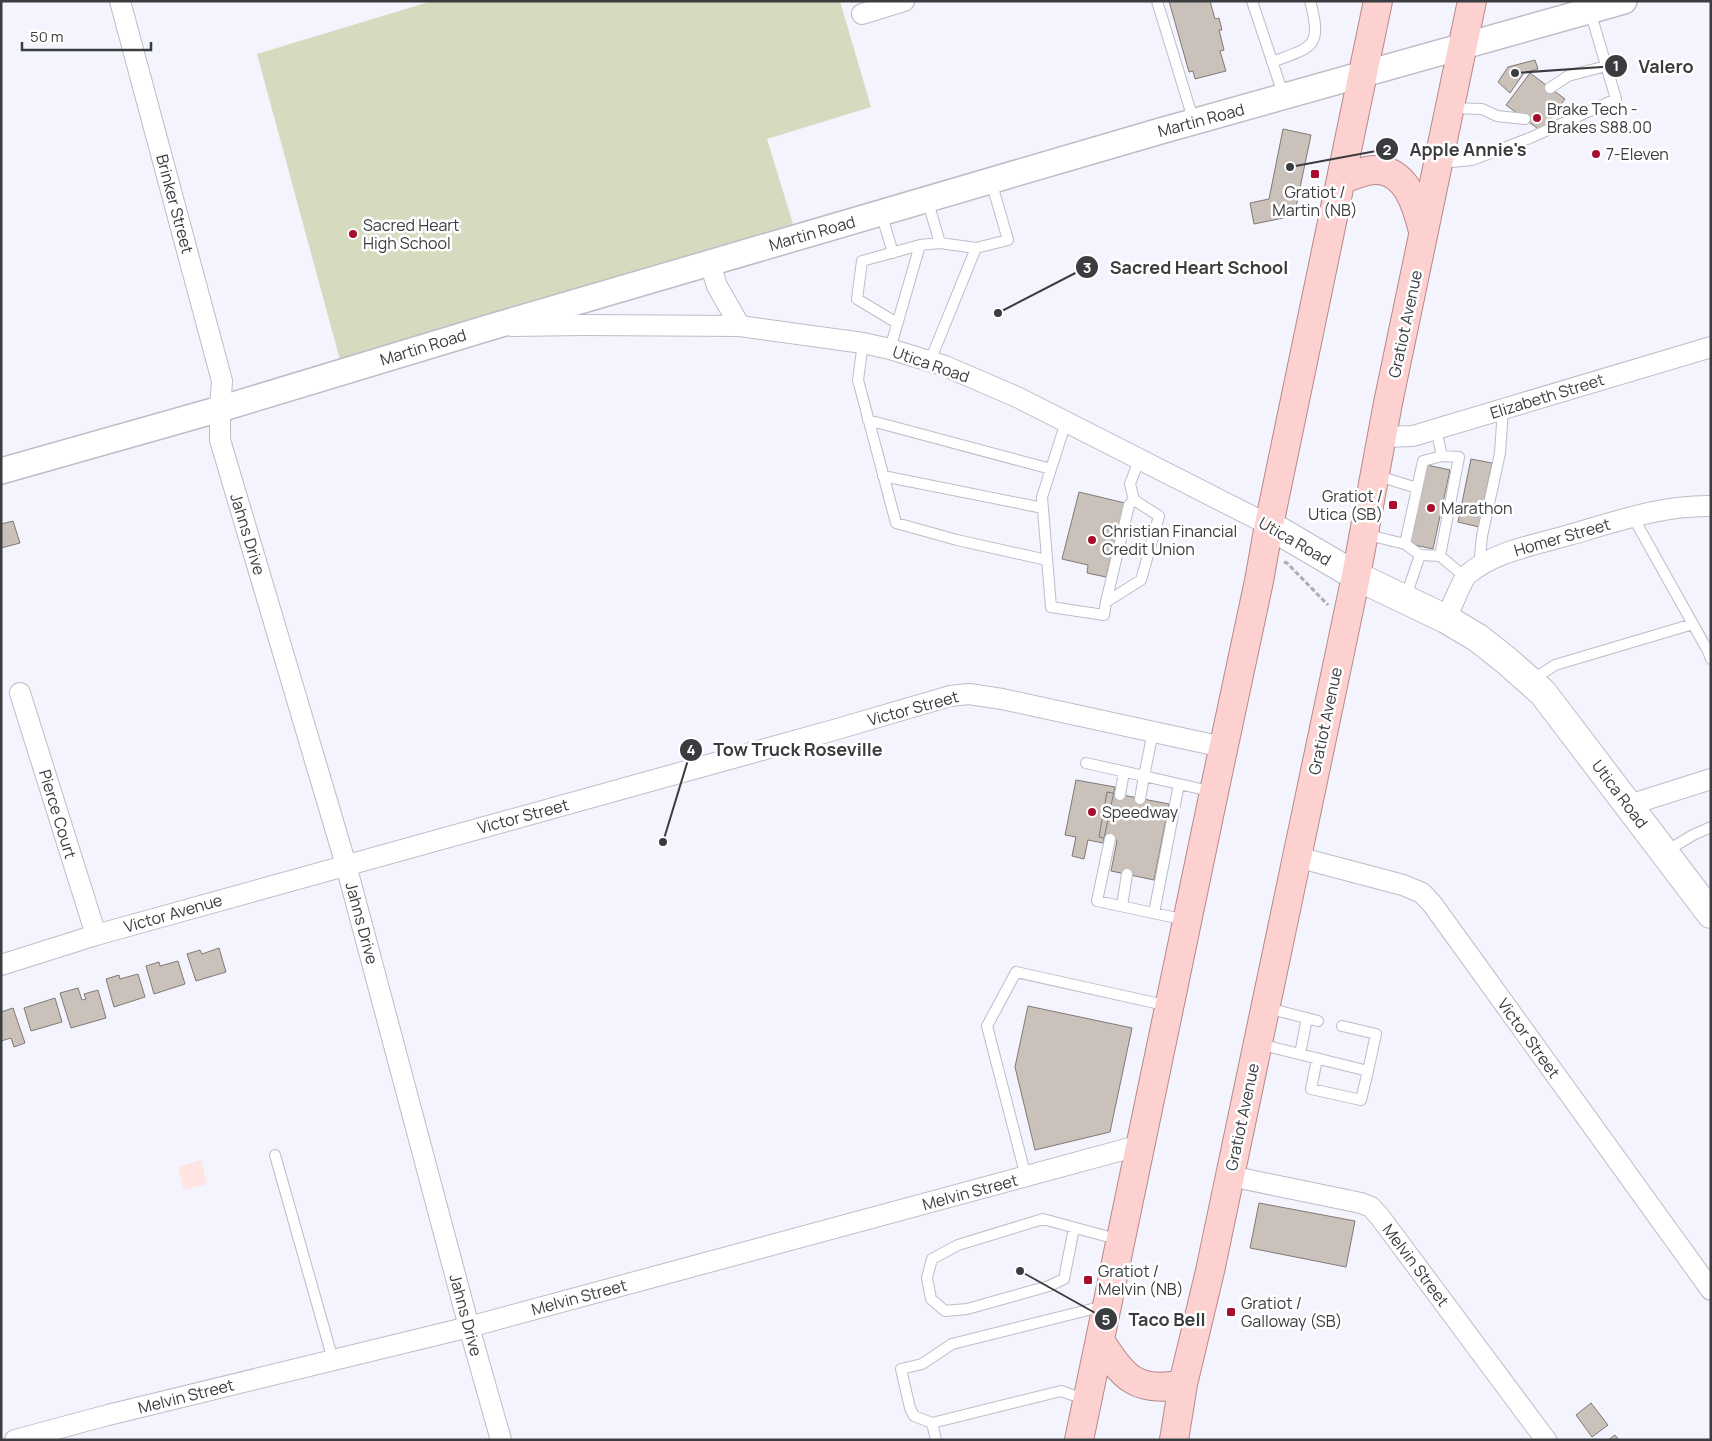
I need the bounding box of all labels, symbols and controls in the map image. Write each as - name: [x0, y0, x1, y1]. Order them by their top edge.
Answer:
- scale bar: [22, 20, 151, 52]
- text: 50 m: [30, 26, 64, 47]
- callout: Valero: [1603, 50, 1703, 83]
- text: Valero: [1638, 54, 1694, 78]
- text: 1: [1613, 55, 1619, 76]
- street label: Martin Road: [1155, 98, 1247, 142]
- place label: Brake Tech - Brakes S88.00: [1547, 98, 1652, 138]
- marker: Brake Tech - Brakes S88.00: [1531, 112, 1543, 124]
- callout: Apple Annie's: [1375, 133, 1537, 166]
- text: Apple Annie's: [1409, 137, 1527, 161]
- text: 2: [1383, 139, 1392, 160]
- place label: 7-Eleven: [1606, 143, 1669, 165]
- marker: 7-Eleven: [1590, 148, 1602, 160]
- street label: Brinker Street: [151, 152, 199, 256]
- marker: Gratiot / Martin (NB): [1309, 168, 1321, 180]
- place label: Gratiot / Martin (NB): [1272, 181, 1358, 221]
- street label: Martin Road: [766, 210, 858, 256]
- place label: Sacred Heart High School: [363, 214, 459, 254]
- marker: Sacred Heart High School: [347, 228, 359, 240]
- callout: Sacred Heart School: [1075, 251, 1298, 284]
- text: Sacred Heart School: [1110, 255, 1288, 279]
- text: 3: [1083, 257, 1091, 278]
- street label: Gratiot Avenue: [1383, 268, 1427, 380]
- street label: Martin Road: [377, 323, 469, 371]
- street label: Utica Road: [890, 341, 972, 387]
- street label: Elizabeth Street: [1487, 368, 1607, 424]
- place label: Gratiot / Utica (SB): [1308, 485, 1383, 525]
- street label: Jahns Drive: [225, 490, 271, 578]
- place label: Marathon: [1441, 497, 1513, 519]
- marker: Gratiot / Utica (SB): [1387, 499, 1399, 511]
- marker: Marathon: [1425, 502, 1437, 514]
- street label: Utica Road: [1255, 511, 1335, 571]
- street label: Homer Street: [1511, 513, 1613, 561]
- place label: Christian Financial Credit Union: [1102, 520, 1237, 560]
- marker: Christian Financial Credit Union: [1086, 534, 1098, 546]
- street label: Gratiot Avenue: [1303, 665, 1347, 777]
- street label: Victor Street: [865, 685, 961, 731]
- callout: Tow Truck Roseville: [679, 733, 893, 766]
- text: Tow Truck Roseville: [713, 737, 883, 761]
- text: 4: [686, 739, 696, 760]
- street label: Utica Road: [1587, 755, 1653, 833]
- street label: Pierce Court: [34, 767, 82, 861]
- street label: Victor Street: [475, 793, 571, 839]
- place label: Speedway: [1102, 801, 1179, 823]
- marker: Speedway: [1086, 806, 1098, 818]
- street label: Jahns Drive: [340, 879, 384, 967]
- street label: Victor Avenue: [121, 888, 225, 938]
- street label: Victor Street: [1493, 994, 1565, 1082]
- street label: Gratiot Avenue: [1220, 1061, 1264, 1173]
- street label: Melvin Street: [920, 1169, 1020, 1215]
- street label: Melvin Street: [1378, 1219, 1454, 1311]
- place label: Gratiot / Melvin (NB): [1098, 1260, 1184, 1300]
- street label: Jahns Drive: [444, 1271, 488, 1359]
- street label: Melvin Street: [529, 1274, 629, 1320]
- marker: Gratiot / Melvin (NB): [1082, 1274, 1094, 1286]
- place label: Gratiot / Galloway (SB): [1241, 1292, 1342, 1332]
- callout: Taco Bell: [1094, 1303, 1216, 1336]
- marker: Gratiot / Galloway (SB): [1225, 1306, 1237, 1318]
- text: Taco Bell: [1128, 1307, 1206, 1331]
- text: 5: [1102, 1309, 1111, 1330]
- street label: Melvin Street: [136, 1373, 236, 1419]

